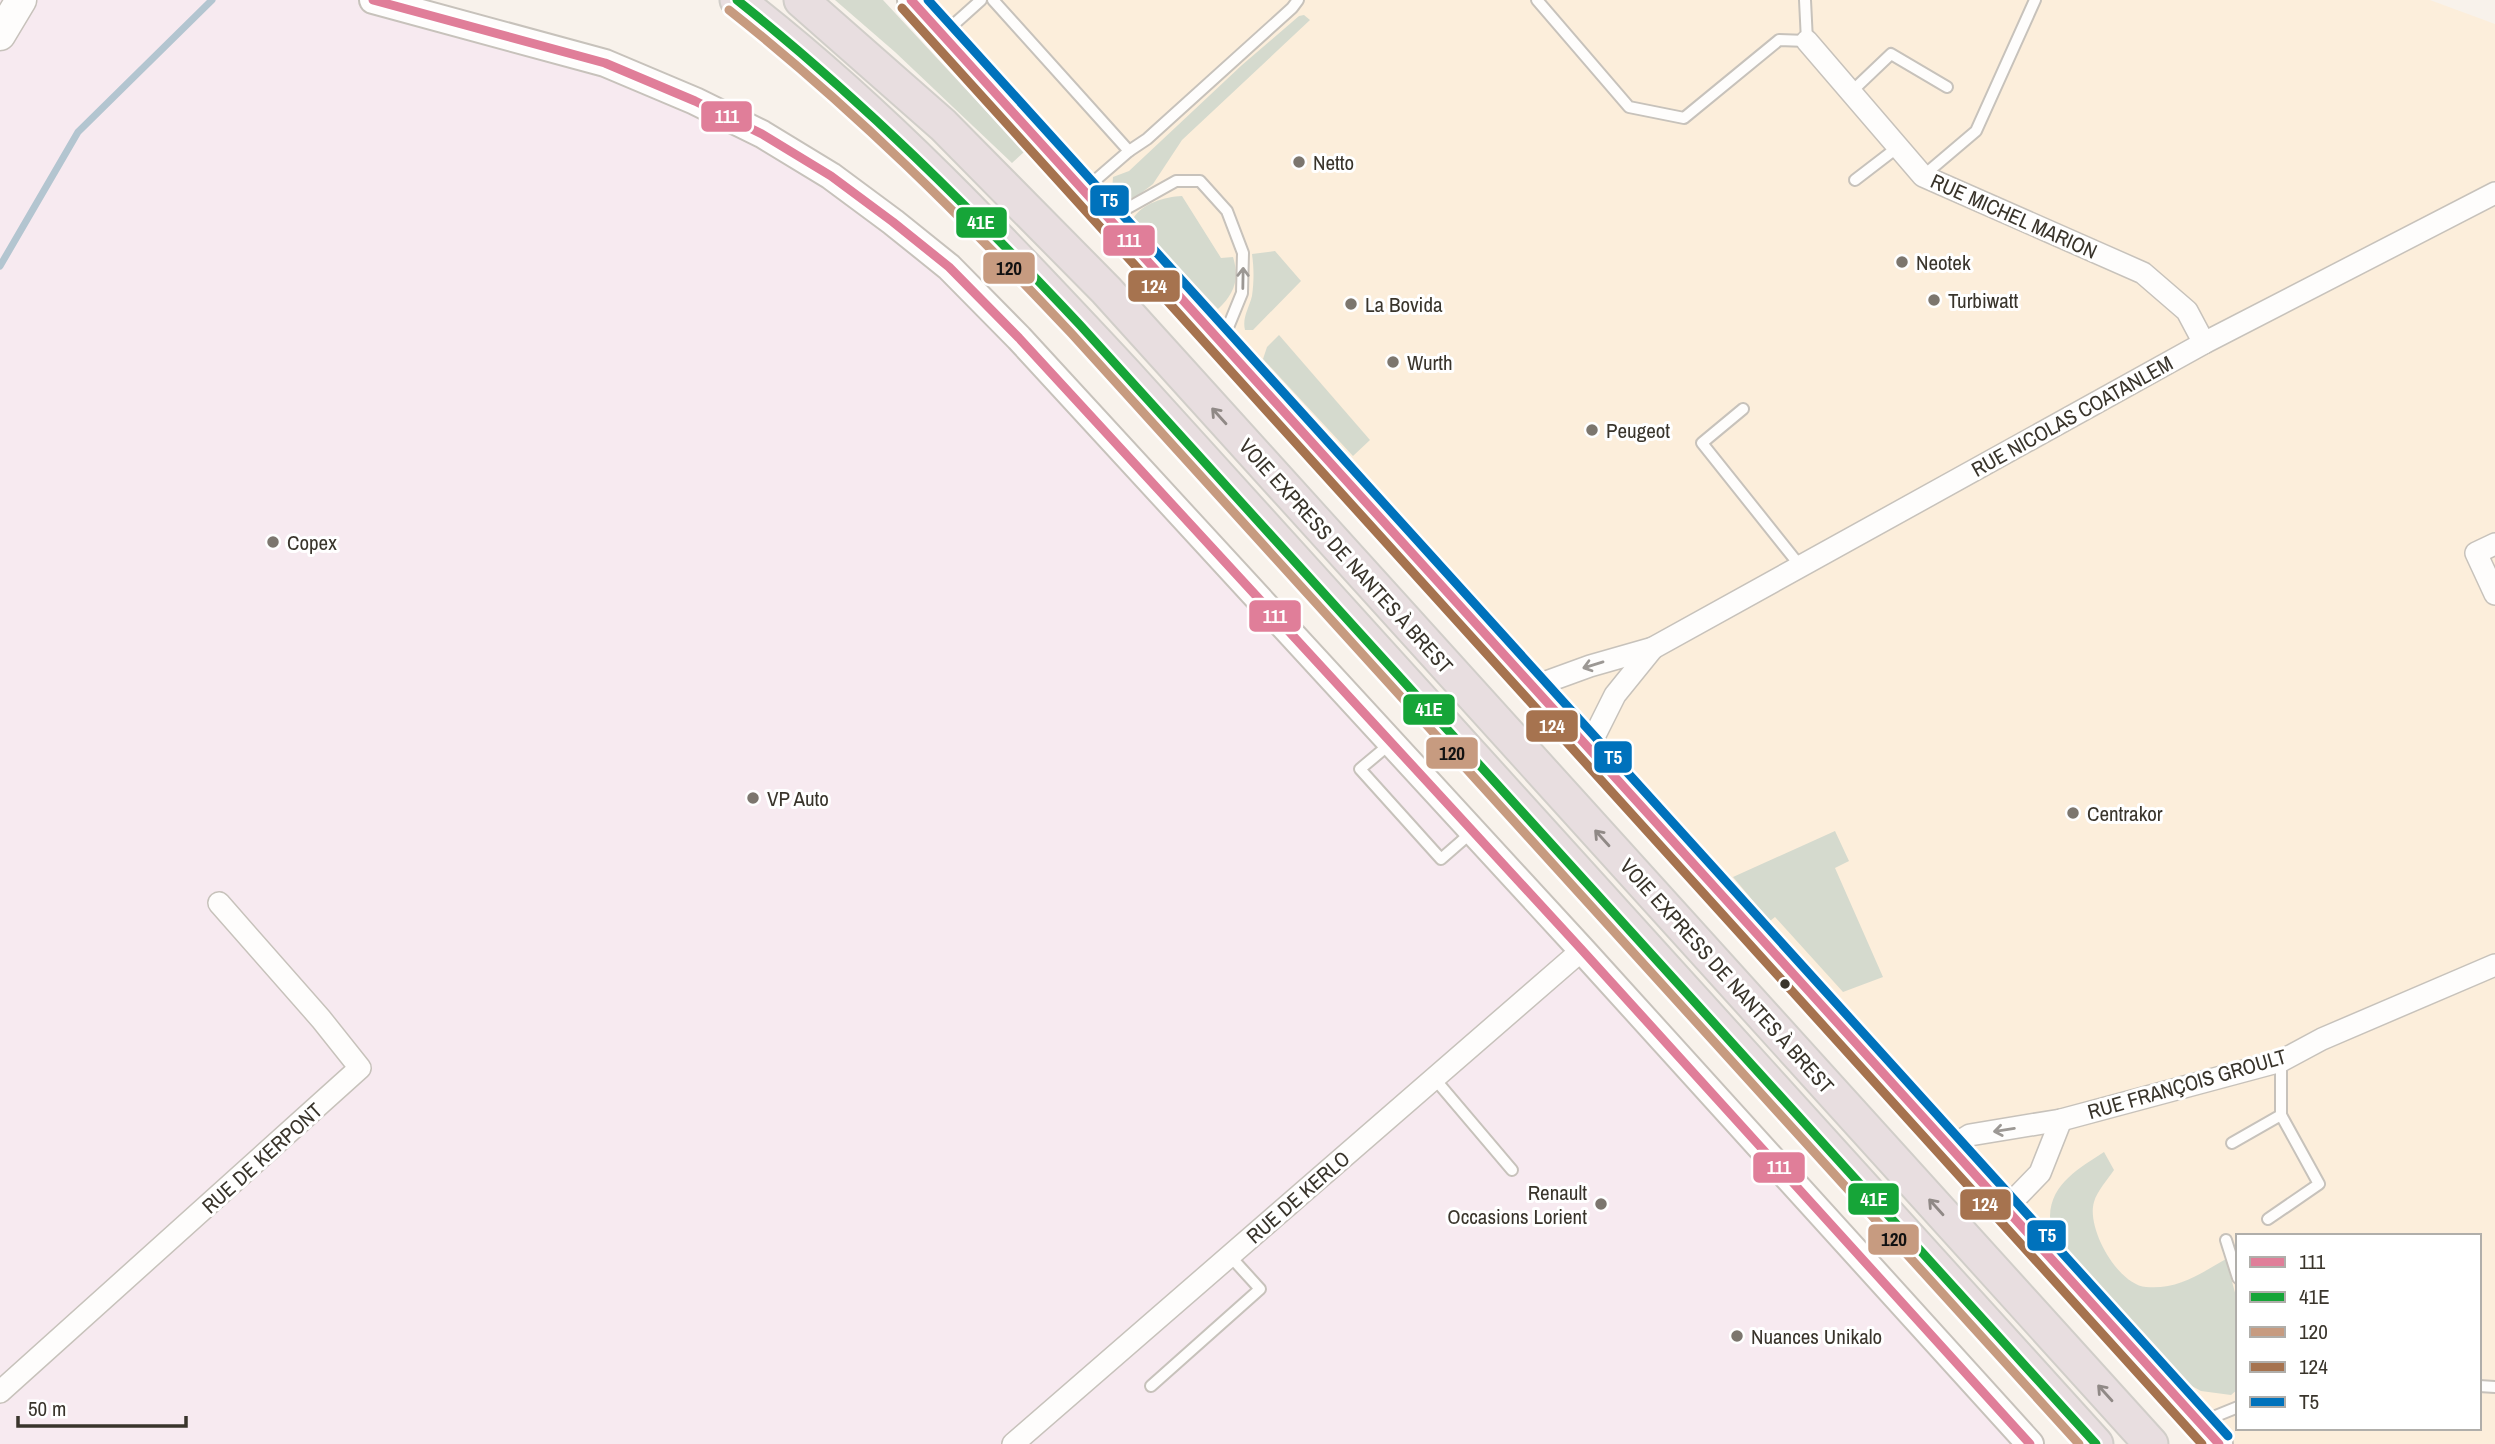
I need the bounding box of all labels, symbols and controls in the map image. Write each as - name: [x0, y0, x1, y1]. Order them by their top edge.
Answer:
- line badge: 111: [700, 100, 753, 133]
- text: 111: [715, 103, 739, 129]
- place label: Netto: [1313, 148, 1354, 177]
- marker: Netto: [1291, 154, 1307, 170]
- street label: RUE MICHEL MARION: [1926, 166, 2102, 266]
- line badge: T5: [1089, 184, 1130, 217]
- text: T5: [1100, 187, 1118, 213]
- line badge: 41E: [955, 206, 1008, 239]
- text: 41E: [967, 209, 995, 235]
- line badge: 111: [1102, 224, 1156, 257]
- text: 111: [1117, 227, 1141, 253]
- place label: Neotek: [1916, 248, 1971, 277]
- line badge: 120: [982, 251, 1036, 285]
- marker: Neotek: [1894, 254, 1910, 270]
- text: 120: [996, 255, 1022, 281]
- one-way arrow: [1236, 267, 1250, 290]
- line badge: 124: [1127, 269, 1181, 303]
- text: 124: [1141, 273, 1167, 299]
- place label: Turbiwatt: [1948, 286, 2019, 315]
- place label: La Bovida: [1365, 290, 1443, 319]
- marker: Turbiwatt: [1926, 292, 1942, 308]
- marker: La Bovida: [1343, 296, 1359, 312]
- place label: Wurth: [1407, 348, 1453, 377]
- street label: RUE NICOLAS COATANLEM: [1966, 348, 2178, 484]
- marker: Wurth: [1385, 354, 1401, 370]
- one-way arrow: [1211, 407, 1227, 425]
- place label: Peugeot: [1606, 416, 1670, 445]
- marker: Peugeot: [1584, 422, 1600, 438]
- street label: VOIE EXPRESS DE NANTES À BREST: [1232, 432, 1460, 680]
- place label: Copex: [287, 528, 337, 557]
- marker: Copex: [265, 534, 281, 550]
- line badge: 111: [1248, 599, 1302, 633]
- text: 111: [1263, 603, 1287, 629]
- one-way arrow: [1583, 660, 1605, 672]
- line badge: 41E: [1402, 693, 1456, 726]
- text: 41E: [1415, 696, 1443, 722]
- line badge: 124: [1525, 709, 1579, 743]
- text: 124: [1539, 713, 1565, 739]
- line badge: 120: [1425, 736, 1479, 770]
- text: 120: [1439, 740, 1465, 766]
- line badge: T5: [1593, 740, 1633, 774]
- text: T5: [1604, 744, 1622, 770]
- place label: VP Auto: [767, 784, 829, 813]
- marker: VP Auto: [745, 790, 761, 806]
- place label: Centrakor: [2087, 799, 2163, 828]
- marker: Centrakor: [2065, 805, 2081, 821]
- one-way arrow: [1594, 829, 1610, 847]
- street label: VOIE EXPRESS DE NANTES À BREST: [1613, 852, 1841, 1100]
- unlabelled marker: [1778, 977, 1792, 991]
- street label: RUE FRANÇOIS GROULT: [2084, 1042, 2290, 1126]
- street label: RUE DE KERPONT: [195, 1096, 329, 1220]
- one-way arrow: [1993, 1123, 2016, 1136]
- street label: RUE DE KERLO: [1240, 1144, 1356, 1250]
- line badge: 111: [1752, 1151, 1806, 1184]
- text: 111: [1767, 1154, 1791, 1180]
- place label: Renault Occasions Lorient: [1447, 1178, 1587, 1231]
- line badge: 41E: [1847, 1182, 1900, 1216]
- text: 41E: [1860, 1186, 1888, 1212]
- line badge: 124: [1959, 1188, 2012, 1221]
- text: 124: [1972, 1191, 1998, 1217]
- marker: Renault Occasions Lorient: [1593, 1196, 1609, 1212]
- one-way arrow: [1928, 1198, 1944, 1216]
- line badge: T5: [2026, 1219, 2067, 1252]
- text: T5: [2038, 1222, 2056, 1248]
- line badge: 120: [1867, 1223, 1920, 1256]
- text: 120: [1881, 1226, 1907, 1252]
- legend: [2236, 1234, 2481, 1430]
- text: 111: [2299, 1247, 2326, 1276]
- text: 41E: [2299, 1282, 2330, 1311]
- text: 120: [2299, 1317, 2328, 1346]
- place label: Nuances Unikalo: [1751, 1322, 1882, 1351]
- marker: Nuances Unikalo: [1729, 1328, 1745, 1344]
- text: 124: [2299, 1352, 2328, 1381]
- scale bar: [18, 1384, 186, 1428]
- one-way arrow: [2097, 1385, 2113, 1403]
- text: T5: [2299, 1387, 2319, 1416]
- text: 50 m: [28, 1394, 66, 1423]

